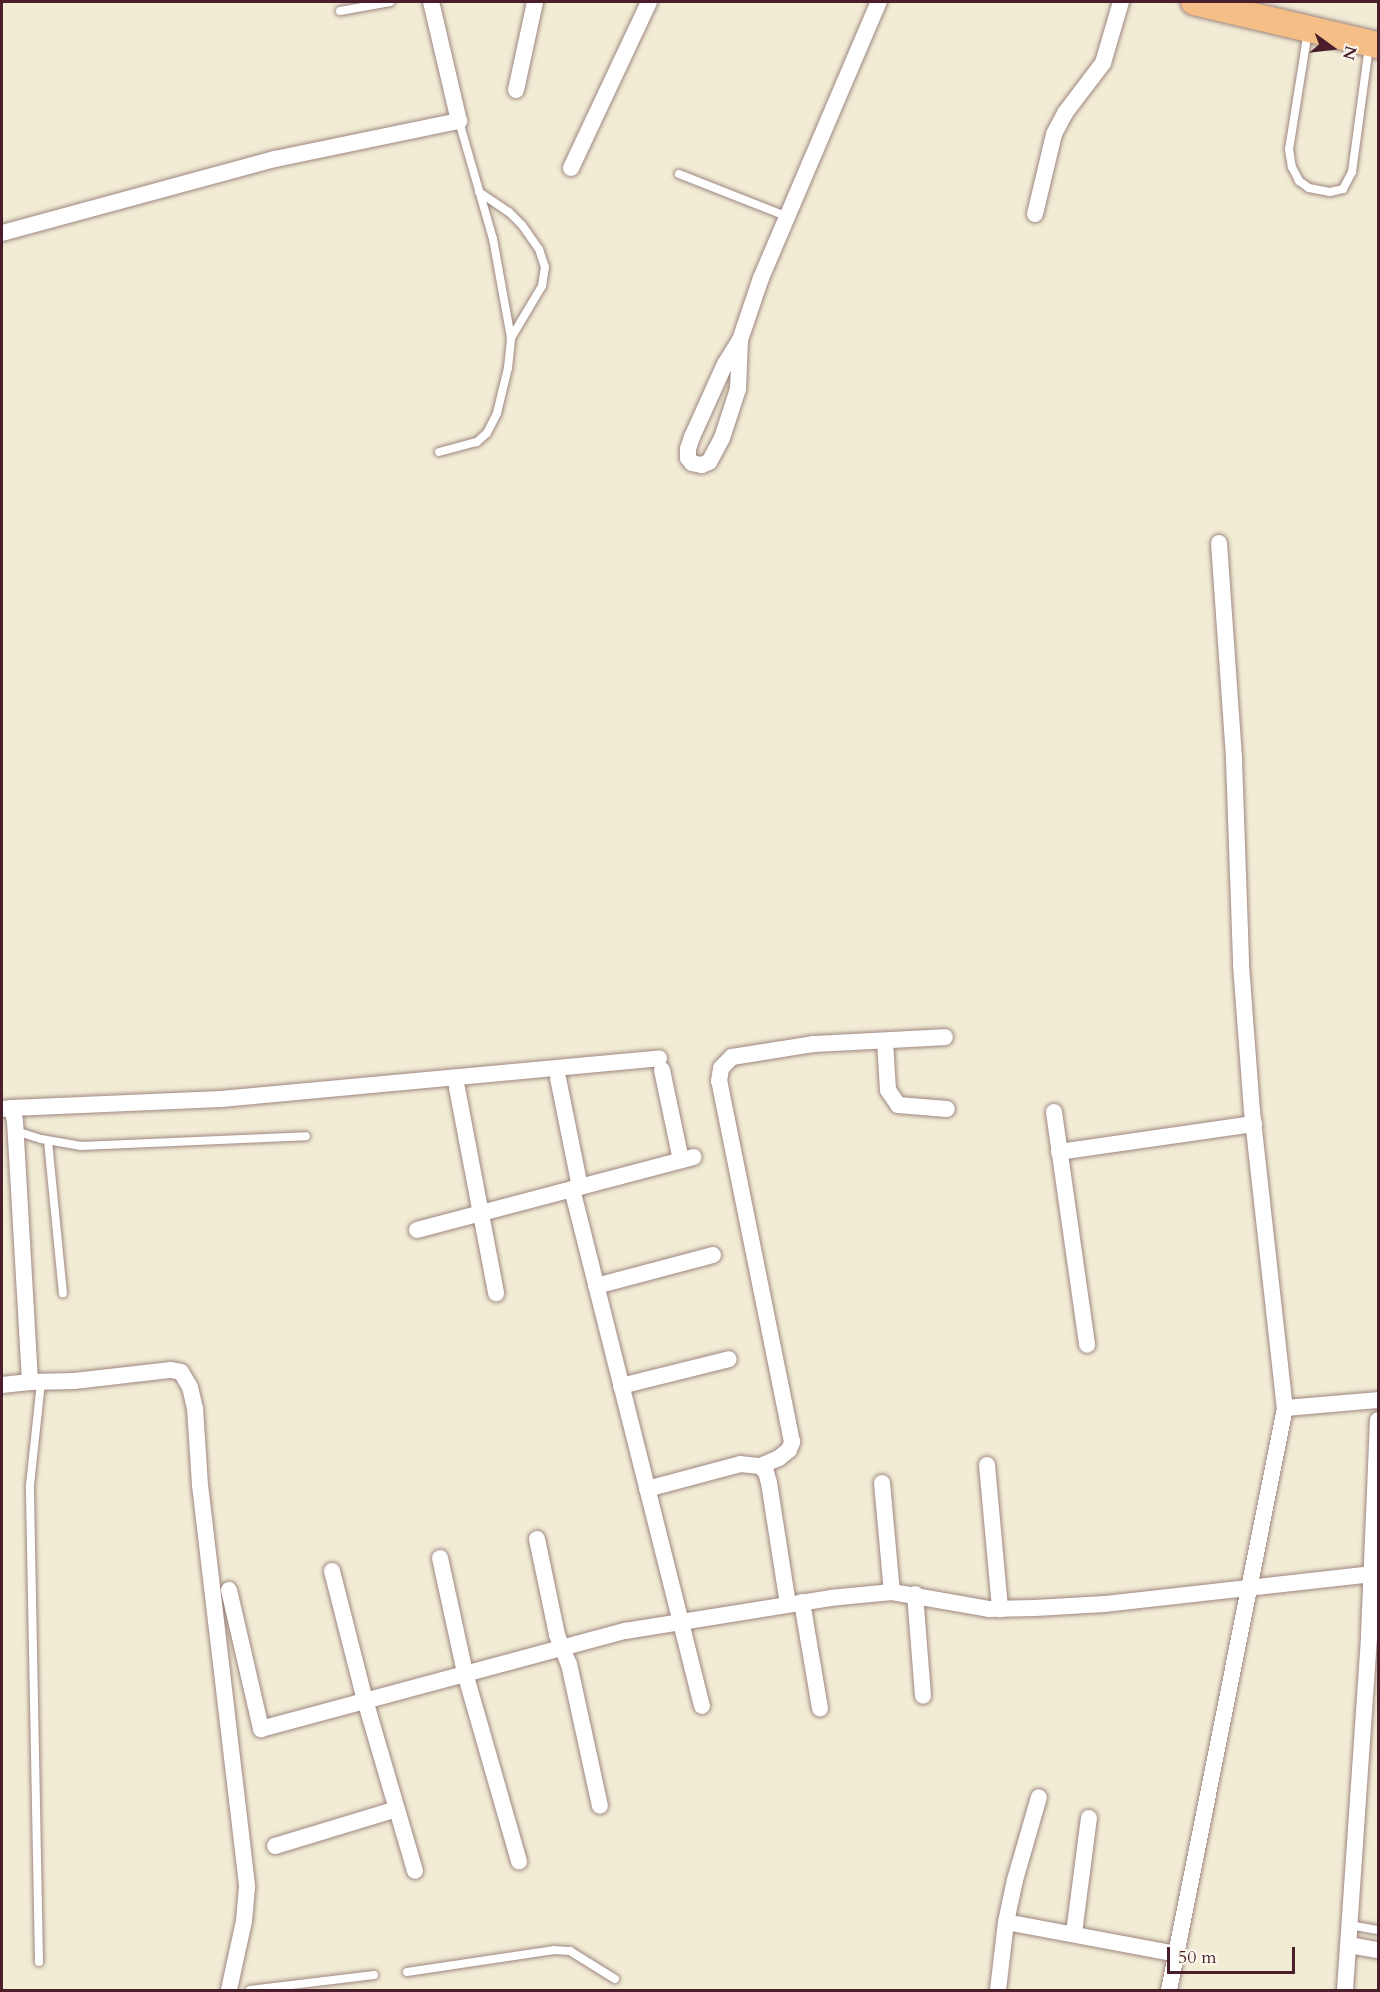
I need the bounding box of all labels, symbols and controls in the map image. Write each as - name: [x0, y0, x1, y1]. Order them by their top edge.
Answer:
- north arrow: [1302, 18, 1362, 78]
- text: N: [1337, 43, 1362, 62]
- scale bar: [1170, 1935, 1298, 1973]
- text: 50 m: [1178, 1945, 1217, 1970]

